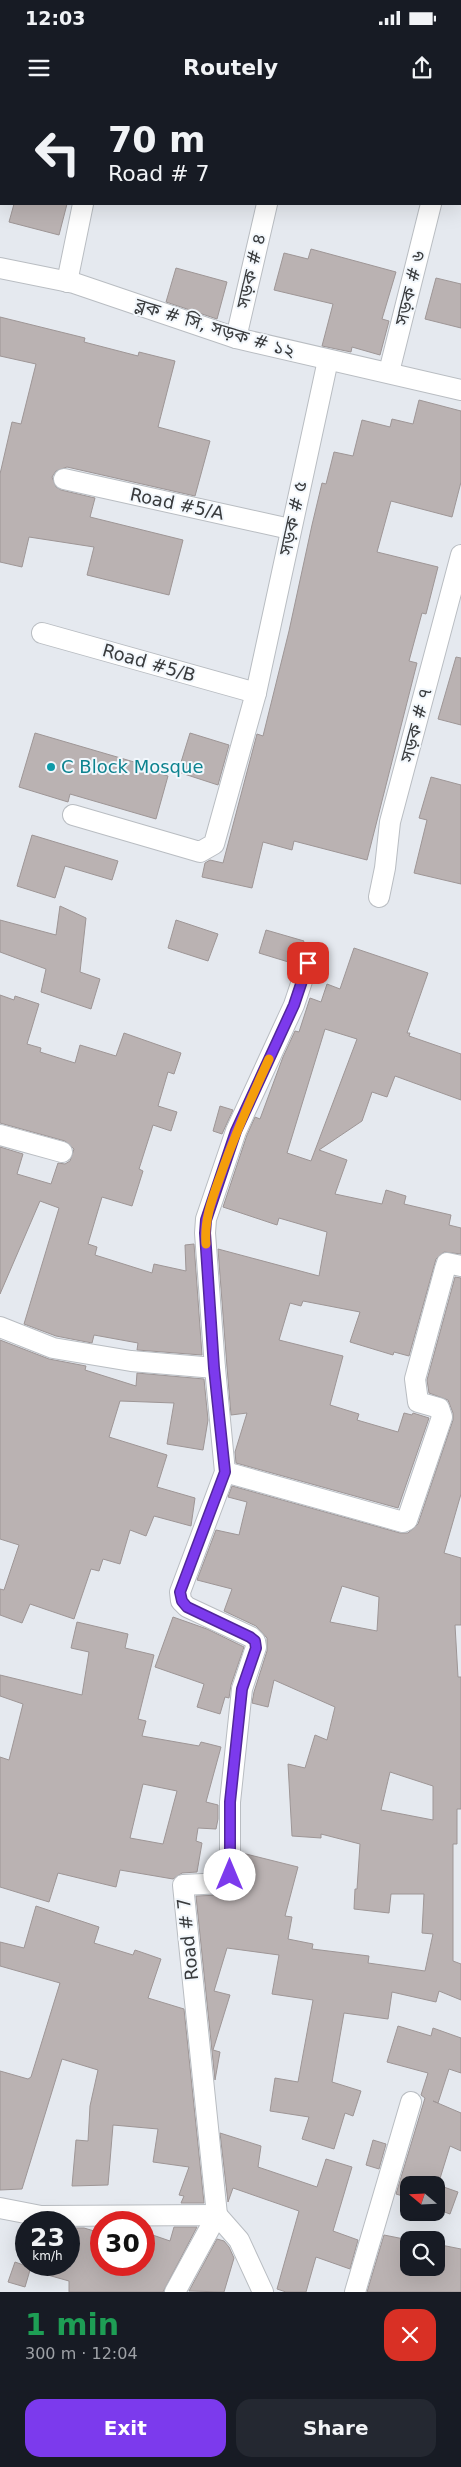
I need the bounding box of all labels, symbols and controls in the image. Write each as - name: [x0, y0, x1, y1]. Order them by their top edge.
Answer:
- text: 12:03: [25, 7, 85, 29]
- icon: menu: [25, 54, 53, 82]
- icon: share: [408, 54, 436, 82]
- text: Routely: [183, 55, 278, 80]
- icon: left: [25, 120, 90, 185]
- text: 70 m: [108, 120, 205, 160]
- text: Road # 7: [108, 161, 210, 186]
- street label: সড়ক # ৪: [232, 232, 269, 311]
- street label: সড়ক # ৬: [390, 248, 429, 328]
- street label: ব্লক # সি, সড়ক # ১২: [132, 293, 298, 363]
- street label: সড়ক # ৫: [274, 479, 311, 558]
- street label: Road #5/A: [128, 483, 227, 524]
- street label: Road #5/B: [100, 639, 198, 686]
- street label: সড়ক # ৭: [395, 686, 435, 765]
- place label: C Block Mosque: [61, 756, 204, 777]
- marker: C Block Mosque: [45, 761, 57, 773]
- pin: [287, 942, 329, 984]
- icon: arrive: [294, 949, 322, 977]
- position arrow: [203, 1848, 255, 1900]
- street label: Road # 7: [173, 1897, 202, 1982]
- north arrow: [400, 2176, 445, 2221]
- map controls: [400, 2176, 445, 2276]
- speed limit sign: 30: [90, 2211, 155, 2276]
- text: 23: [30, 2223, 65, 2252]
- button: search: [400, 2231, 445, 2276]
- text: km/h: [32, 2249, 63, 2263]
- text: 1 min: [25, 2307, 119, 2342]
- button: close: [384, 2309, 436, 2361]
- text: 300 m · 12:04: [25, 2344, 138, 2363]
- button: Exit: [25, 2399, 226, 2457]
- button: Share: [236, 2399, 436, 2457]

